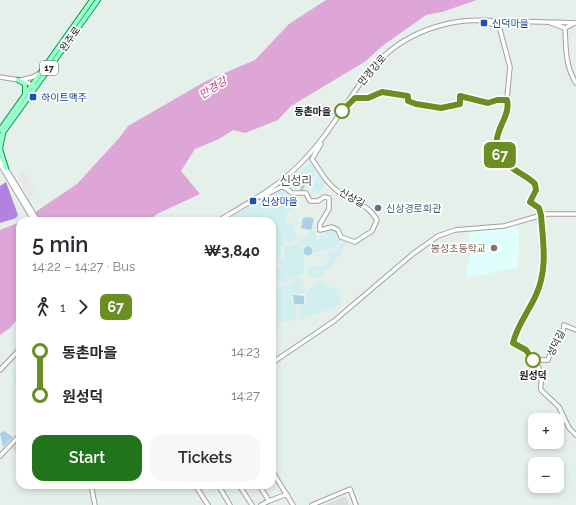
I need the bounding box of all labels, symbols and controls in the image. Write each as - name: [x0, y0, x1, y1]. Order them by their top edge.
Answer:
- marker: 신덕마을: [479, 18, 489, 28]
- place label: 신덕마을: [492, 18, 529, 29]
- street label: 완주로: [58, 25, 82, 53]
- street label: 만경강로: [356, 53, 388, 87]
- road number: 17: [40, 61, 58, 75]
- water label: 만경강: [197, 73, 231, 102]
- marker: 하이트맥주: [28, 92, 38, 102]
- place label: 하이트맥주: [41, 92, 87, 103]
- marker: 동촌마을: [334, 103, 350, 119]
- place label: 동촌마을: [294, 106, 331, 117]
- line badge: 67: [482, 142, 518, 168]
- text: 67: [492, 147, 508, 163]
- district label: 신성리: [279, 174, 313, 188]
- street label: 신상길: [337, 186, 367, 210]
- marker: 신상마을: [248, 196, 258, 206]
- place label: 신상마을: [261, 196, 298, 207]
- marker: 신상경로회관: [373, 203, 383, 213]
- place label: 신상경로회관: [386, 203, 442, 214]
- text: 5 min: [32, 231, 88, 257]
- text: ₩3,840: [204, 242, 260, 260]
- place label: 봉성초등학교: [431, 243, 486, 254]
- marker: 봉성초등학교: [489, 243, 499, 253]
- text: 14:22 – 14:27 · Bus: [32, 259, 135, 274]
- icon: walk: [32, 296, 54, 318]
- icon: forward: [72, 296, 94, 318]
- text: 67: [108, 299, 124, 315]
- text: 1: [60, 300, 66, 315]
- street label: 성덕길: [545, 328, 567, 358]
- text: 동촌마을: [62, 344, 117, 362]
- text: 14:23: [231, 344, 260, 359]
- marker: 원성덕: [525, 352, 541, 368]
- place label: 원성덕: [519, 370, 547, 381]
- text: 원성덕: [62, 388, 103, 406]
- text: 14:27: [231, 388, 260, 403]
- map controls: [528, 413, 564, 493]
- button: +: [528, 413, 564, 449]
- button: Start: [32, 435, 142, 481]
- button: Tickets: [150, 435, 260, 481]
- button: −: [528, 457, 564, 493]

